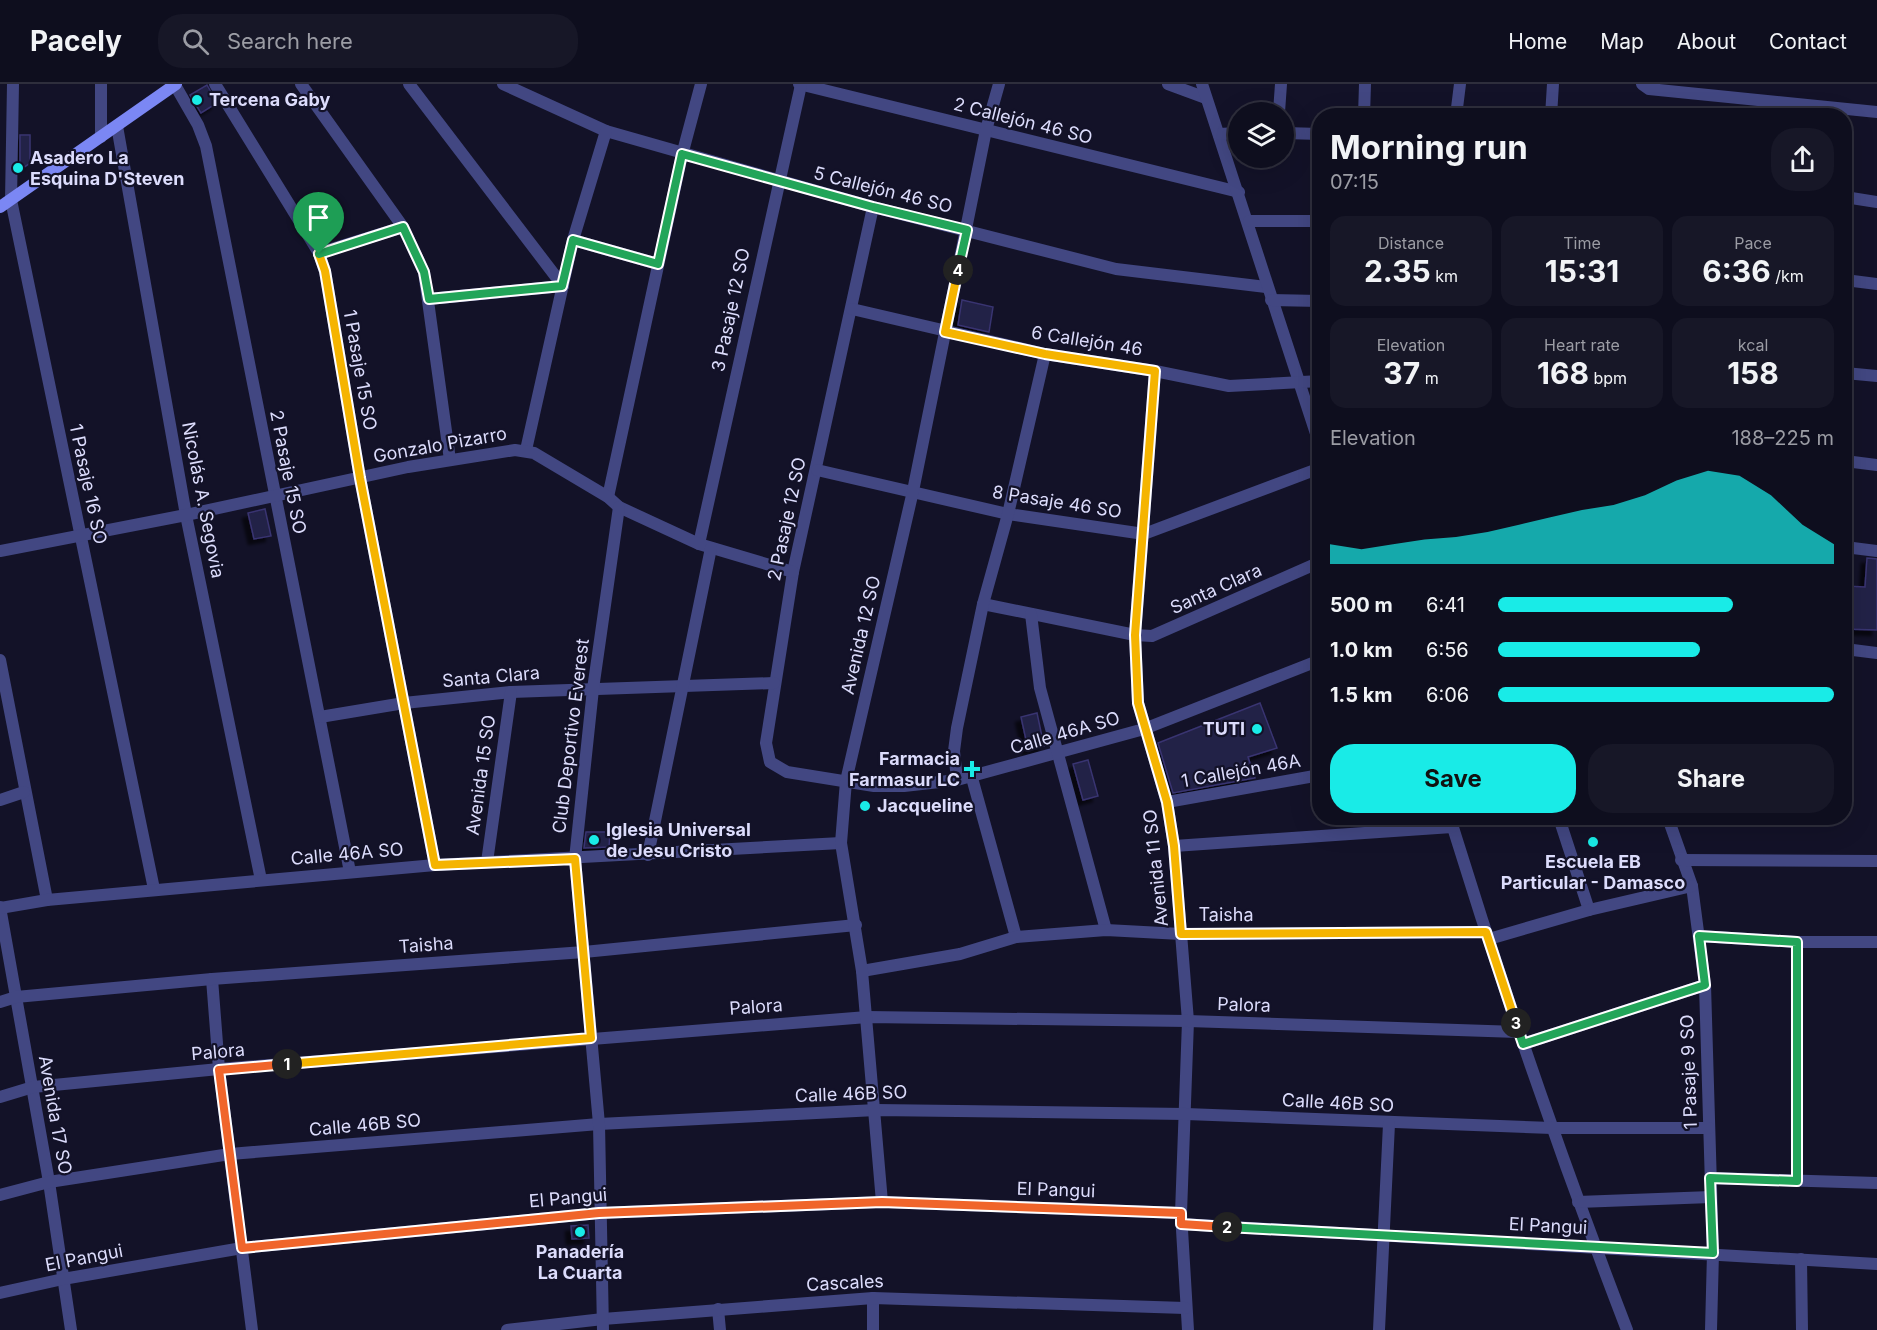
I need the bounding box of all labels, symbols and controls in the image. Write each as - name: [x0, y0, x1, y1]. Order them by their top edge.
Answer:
- search box: [158, 14, 578, 68]
- text: Pacely: [30, 24, 122, 58]
- icon: search: [179, 25, 212, 58]
- text: Search here: [227, 28, 353, 54]
- text: Home: [1508, 29, 1567, 54]
- text: Map: [1600, 29, 1644, 54]
- text: About: [1677, 29, 1736, 54]
- text: Contact: [1769, 29, 1847, 54]
- place label: Tercena Gaby: [209, 89, 330, 110]
- marker: Tercena Gaby: [190, 93, 204, 107]
- street label: 2 Callejón 46 SO: [951, 93, 1095, 148]
- map controls: [1228, 102, 1294, 168]
- button: layers: [1228, 102, 1294, 168]
- text: Morning run: [1330, 127, 1528, 167]
- button: share: [1771, 128, 1834, 191]
- place label: Asadero La Esquina D'Steven: [30, 147, 184, 189]
- marker: Asadero La Esquina D'Steven: [11, 161, 25, 175]
- street label: 5 Callejón 46 SO: [811, 162, 955, 217]
- text: 07:15: [1330, 170, 1379, 194]
- pin: [293, 192, 344, 254]
- icon: arrive: [302, 201, 335, 234]
- text: Distance: [1378, 233, 1444, 253]
- text: Time: [1563, 233, 1601, 253]
- text: Pace: [1734, 233, 1772, 253]
- street label: 3 Pasaje 12 SO: [707, 246, 754, 374]
- text: 2.35: [1364, 253, 1431, 289]
- text: 15:31: [1545, 253, 1619, 289]
- text: 6:36: [1702, 253, 1771, 289]
- pin: 4: [943, 255, 973, 285]
- text: 4: [953, 260, 963, 280]
- text: km: [1431, 266, 1458, 286]
- text: /km: [1771, 266, 1804, 286]
- street label: 1 Pasaje 15 SO: [340, 308, 381, 432]
- street label: 6 Callejón 46: [1030, 321, 1144, 360]
- text: Elevation: [1377, 335, 1445, 355]
- text: Heart rate: [1544, 335, 1620, 355]
- text: kcal: [1738, 335, 1768, 355]
- text: 37: [1383, 355, 1420, 391]
- text: 168: [1537, 355, 1589, 391]
- text: 158: [1727, 355, 1779, 391]
- text: m: [1420, 368, 1439, 388]
- text: bpm: [1589, 368, 1627, 388]
- street label: 2 Pasaje 15 SO: [266, 408, 311, 536]
- street label: Nicolás A. Segovia: [178, 420, 229, 580]
- street label: 1 Pasaje 16 SO: [65, 422, 111, 546]
- street label: Gonzalo Pizarro: [371, 422, 508, 467]
- text: Elevation: [1330, 426, 1416, 450]
- text: 188–225 m: [1731, 426, 1834, 450]
- street label: 2 Pasaje 12 SO: [763, 455, 810, 583]
- street label: 8 Pasaje 46 SO: [991, 481, 1123, 522]
- street label: Santa Clara: [1167, 559, 1265, 618]
- street label: Avenida 12 SO: [837, 573, 884, 696]
- text: 500 m: [1330, 593, 1393, 617]
- text: 6:41: [1426, 593, 1465, 617]
- street label: Club Deportivo Everest: [548, 637, 593, 834]
- text: 1.0 km: [1330, 638, 1393, 662]
- text: 6:56: [1426, 638, 1469, 662]
- street label: Santa Clara: [441, 662, 541, 691]
- text: 1.5 km: [1330, 683, 1393, 707]
- text: 6:06: [1426, 683, 1469, 707]
- street label: Calle 46A SO: [1008, 707, 1122, 758]
- street label: Avenida 15 SO: [462, 713, 499, 836]
- place label: TUTI: [1203, 718, 1245, 739]
- marker: TUTI: [1250, 722, 1264, 736]
- button: Save: [1330, 744, 1576, 813]
- button: Share: [1588, 744, 1834, 813]
- place label: Farmacia Farmasur LC: [849, 748, 960, 790]
- street label: 1 Callejón 46A: [1180, 750, 1302, 791]
- marker: Farmacia Farmasur LC: [965, 762, 979, 776]
- place label: Jacqueline: [877, 795, 974, 816]
- marker: Jacqueline: [858, 799, 872, 813]
- street label: Avenida 11 SO: [1139, 808, 1172, 928]
- place label: Iglesia Universal de Jesu Cristo: [606, 819, 751, 861]
- marker: Iglesia Universal de Jesu Cristo: [587, 833, 601, 847]
- marker: Escuela EB Particular - Damasco: [1586, 835, 1600, 849]
- street label: Calle 46A SO: [290, 838, 404, 869]
- place label: Escuela EB Particular - Damasco: [1501, 851, 1685, 893]
- street label: Taisha: [1198, 904, 1254, 925]
- street label: Taisha: [398, 932, 454, 957]
- street label: Palora: [1217, 993, 1271, 1016]
- street label: Palora: [728, 994, 783, 1019]
- pin: 3: [1501, 1008, 1531, 1038]
- text: 3: [1511, 1013, 1521, 1033]
- street label: 1 Pasaje 9 SO: [1676, 1014, 1701, 1130]
- street label: Palora: [190, 1039, 246, 1064]
- pin: 1: [272, 1049, 302, 1079]
- street label: Avenida 17 SO: [35, 1054, 76, 1176]
- text: 1: [284, 1054, 290, 1074]
- street label: Calle 46B SO: [794, 1081, 908, 1106]
- street label: Calle 46B SO: [1281, 1089, 1395, 1116]
- street label: Calle 46B SO: [308, 1109, 422, 1140]
- street label: El Pangui: [1016, 1178, 1096, 1201]
- street label: El Pangui: [528, 1184, 608, 1211]
- pin: 2: [1212, 1212, 1242, 1242]
- street label: El Pangui: [1508, 1213, 1588, 1238]
- text: 2: [1222, 1217, 1232, 1237]
- marker: Panadería La Cuarta: [573, 1225, 587, 1239]
- street label: El Pangui: [43, 1240, 124, 1275]
- place label: Panadería La Cuarta: [536, 1241, 624, 1283]
- street label: Cascales: [806, 1270, 884, 1295]

